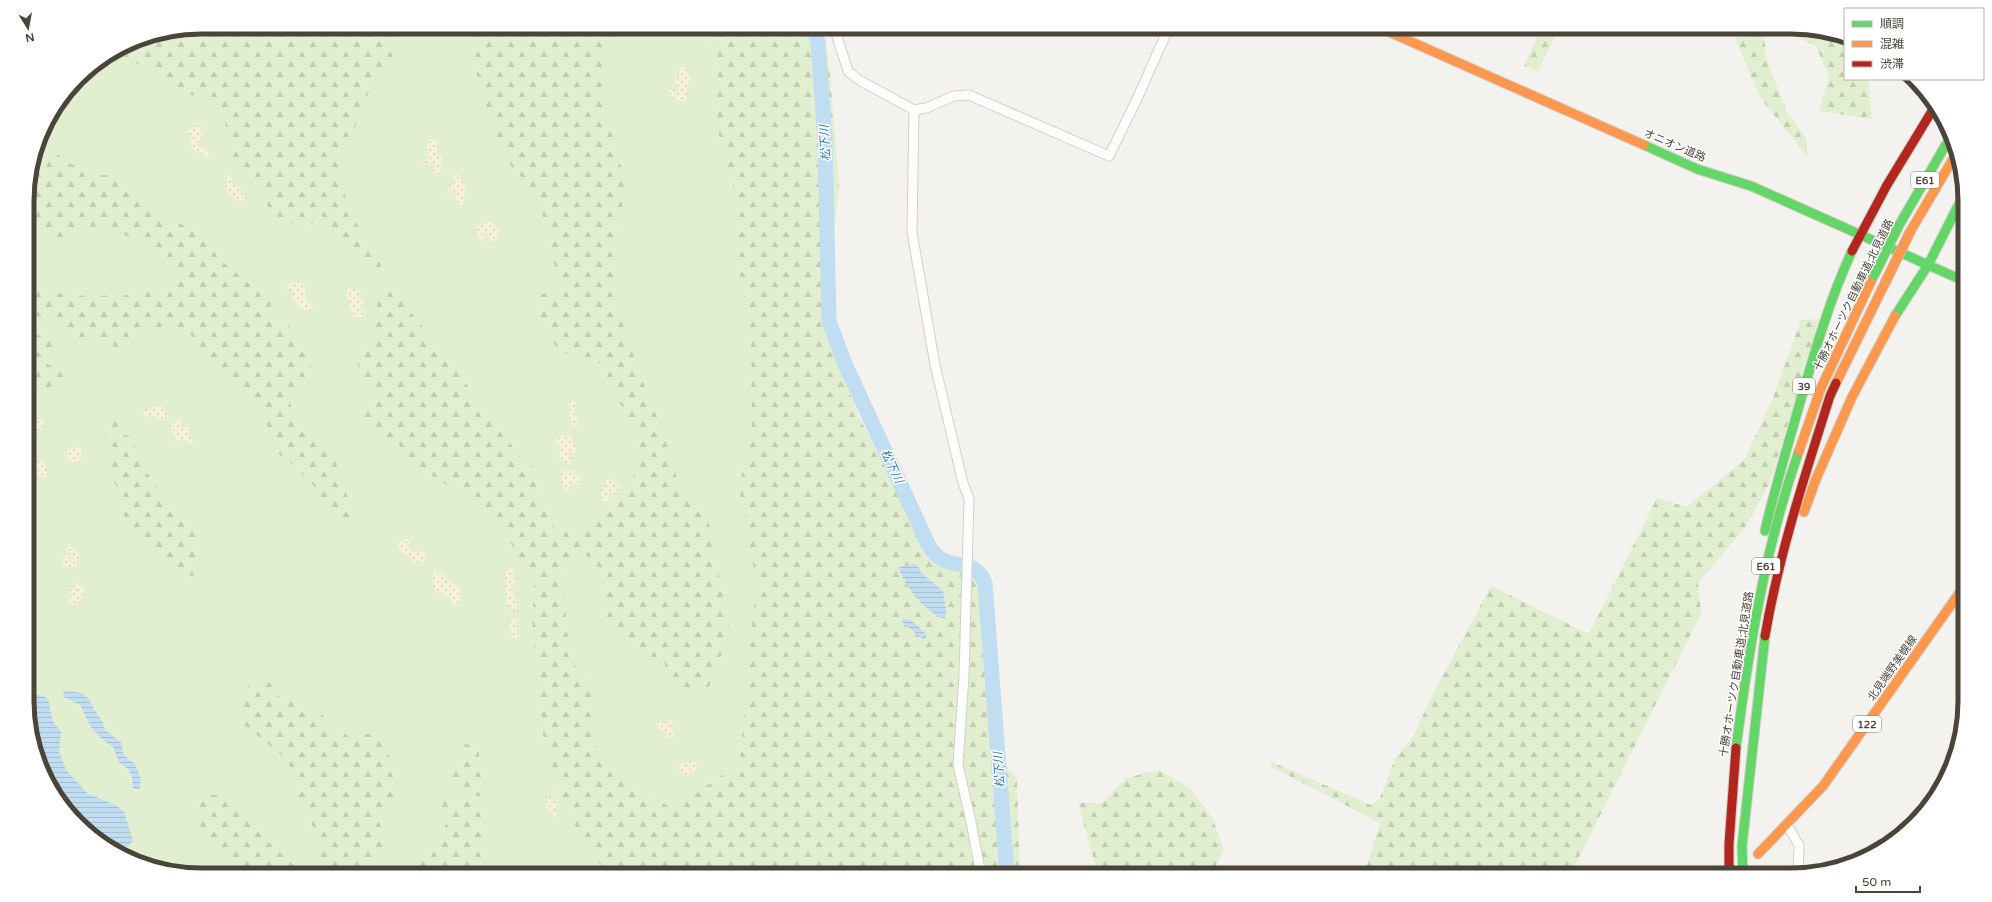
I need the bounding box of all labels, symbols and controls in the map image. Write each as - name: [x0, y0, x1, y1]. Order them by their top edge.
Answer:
- north arrow: [8, 8, 48, 48]
- legend: [1844, 8, 1984, 80]
- text: 順調: [1880, 17, 1904, 31]
- text: N: [24, 30, 35, 45]
- text: 混雑: [1880, 37, 1904, 51]
- text: 渋滞: [1880, 57, 1904, 71]
- water label: 松下川: [817, 123, 833, 161]
- street label: オニオン道路: [1642, 127, 1708, 164]
- road number: E61: [1911, 172, 1939, 188]
- street label: 十勝オホーツク自動車道;北見道路: [1811, 217, 1896, 373]
- road number: 39: [1793, 378, 1815, 394]
- water label: 松下川: [878, 447, 907, 487]
- road number: E61: [1752, 558, 1780, 574]
- street label: 十勝オホーツク自動車道;北見道路: [1717, 590, 1756, 758]
- street label: 北見端野美幌線: [1865, 633, 1920, 704]
- road number: 122: [1853, 716, 1881, 732]
- water label: 松下川: [991, 750, 1007, 788]
- scale bar: [1856, 868, 1920, 894]
- text: 50 m: [1862, 875, 1891, 889]

